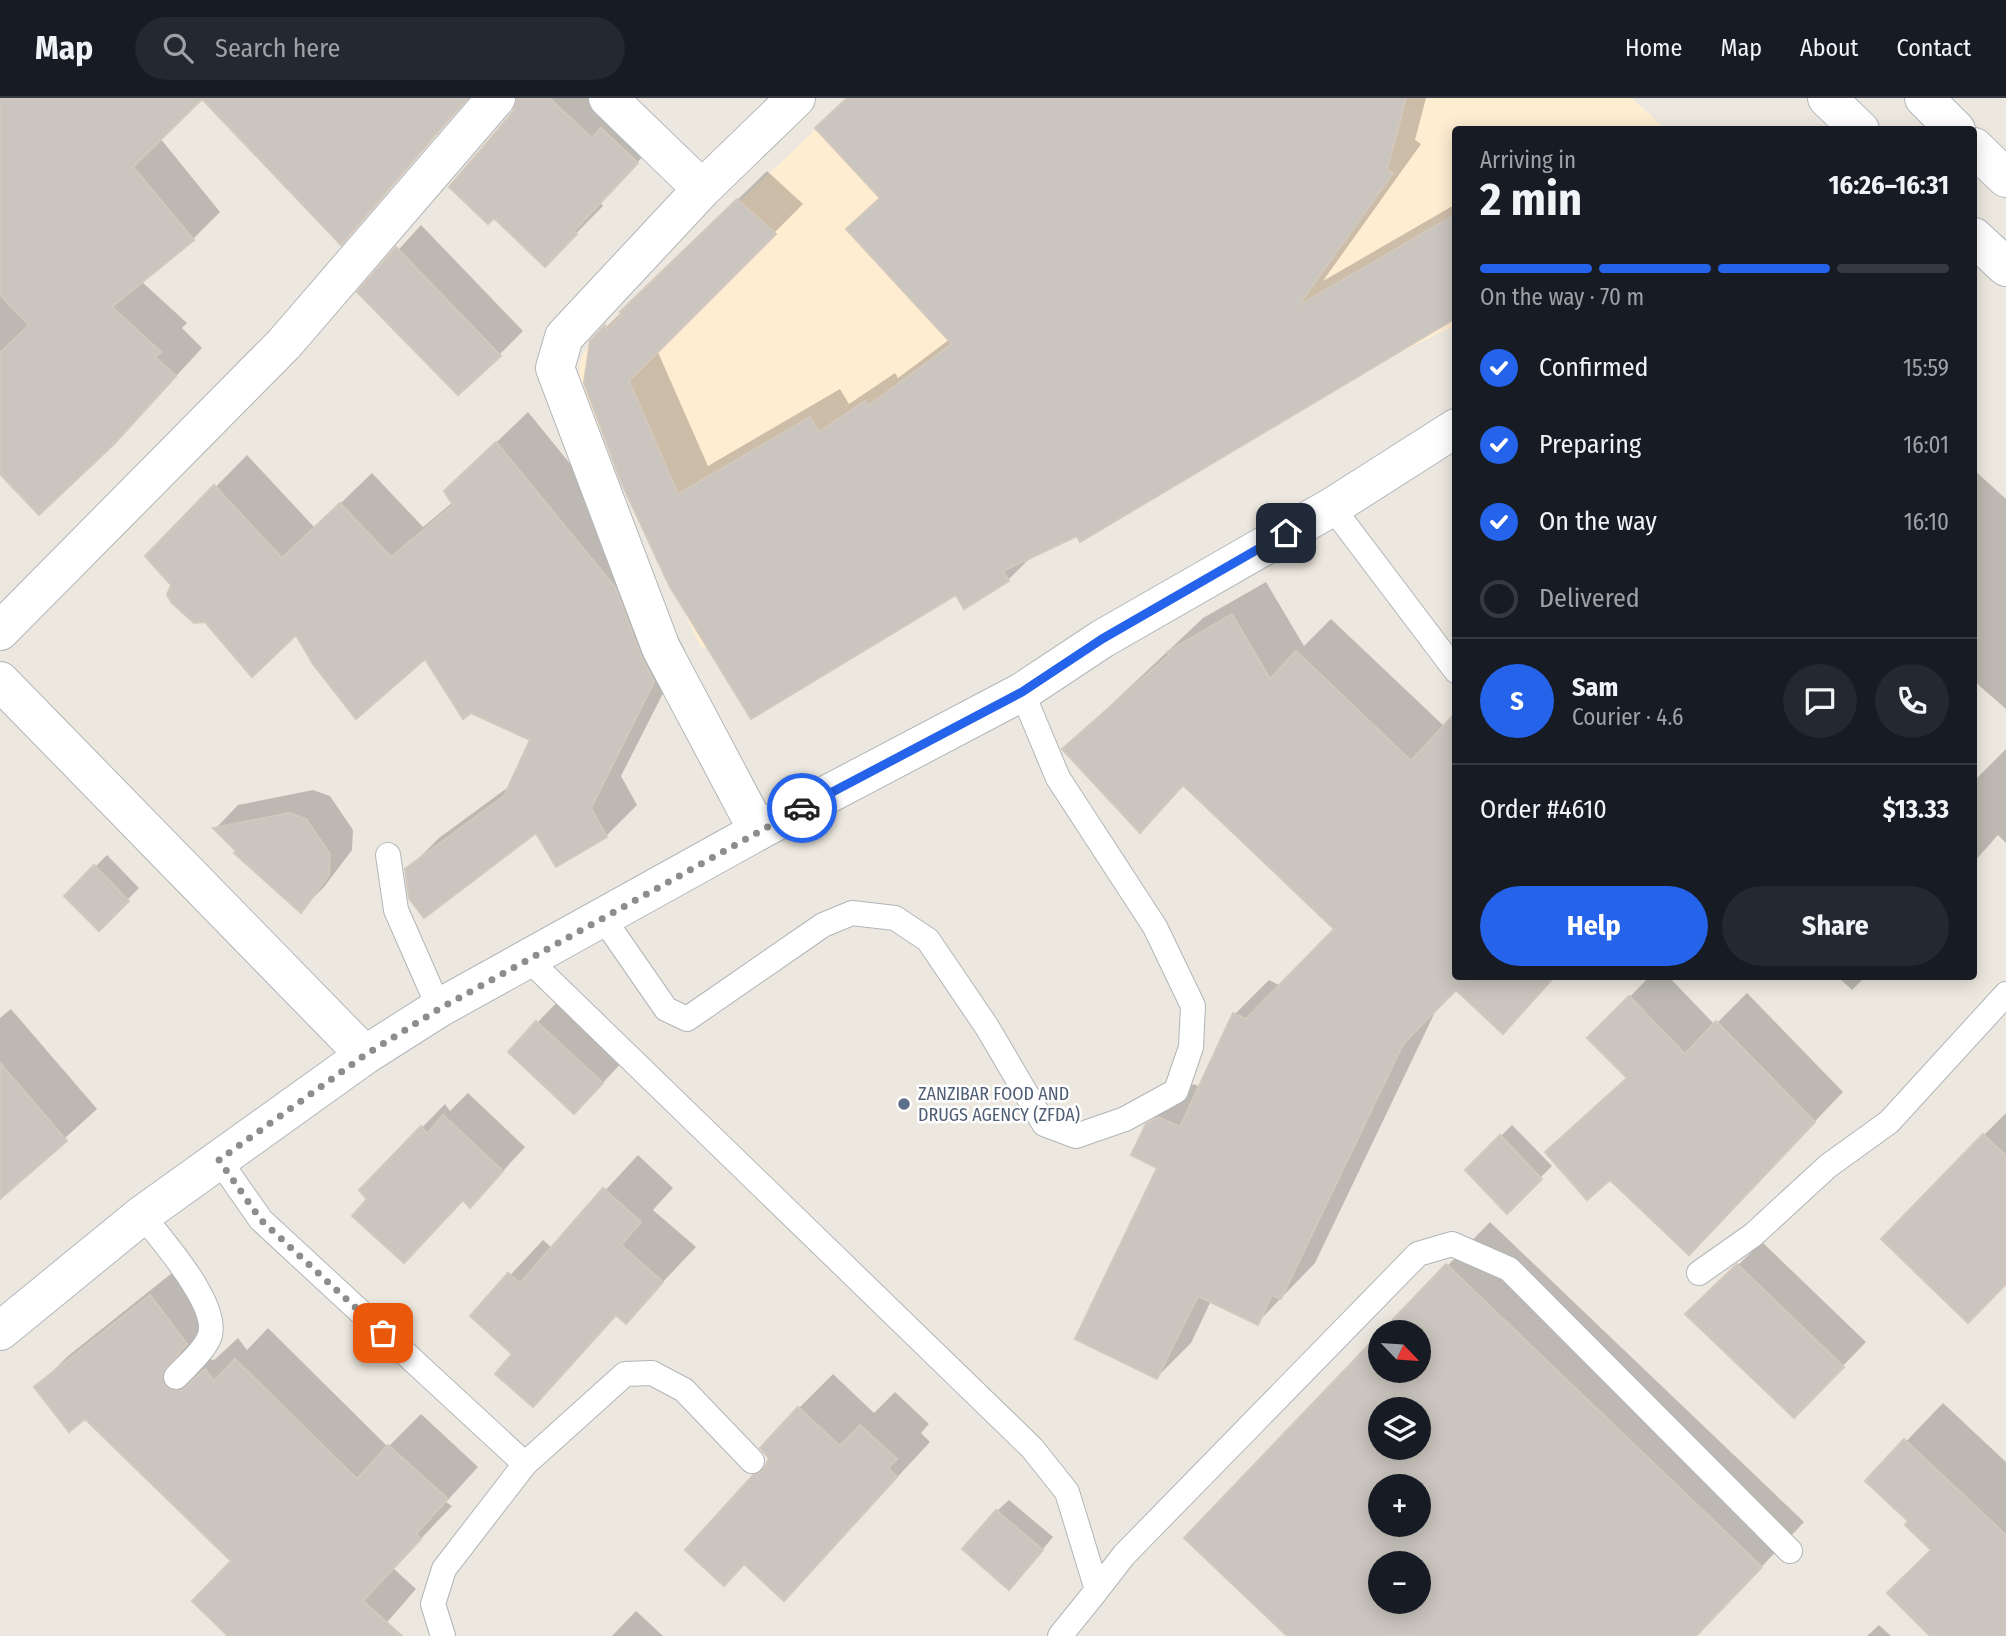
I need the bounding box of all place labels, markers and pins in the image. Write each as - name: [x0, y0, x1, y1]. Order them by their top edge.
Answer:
- pin: [1256, 503, 1316, 563]
- place label: ZANZIBAR FOOD AND DRUGS AGENCY (ZFDA): [918, 1083, 1080, 1126]
- marker: ZANZIBAR FOOD AND DRUGS AGENCY (ZFDA): [896, 1096, 912, 1112]
- pin: [353, 1303, 413, 1363]

